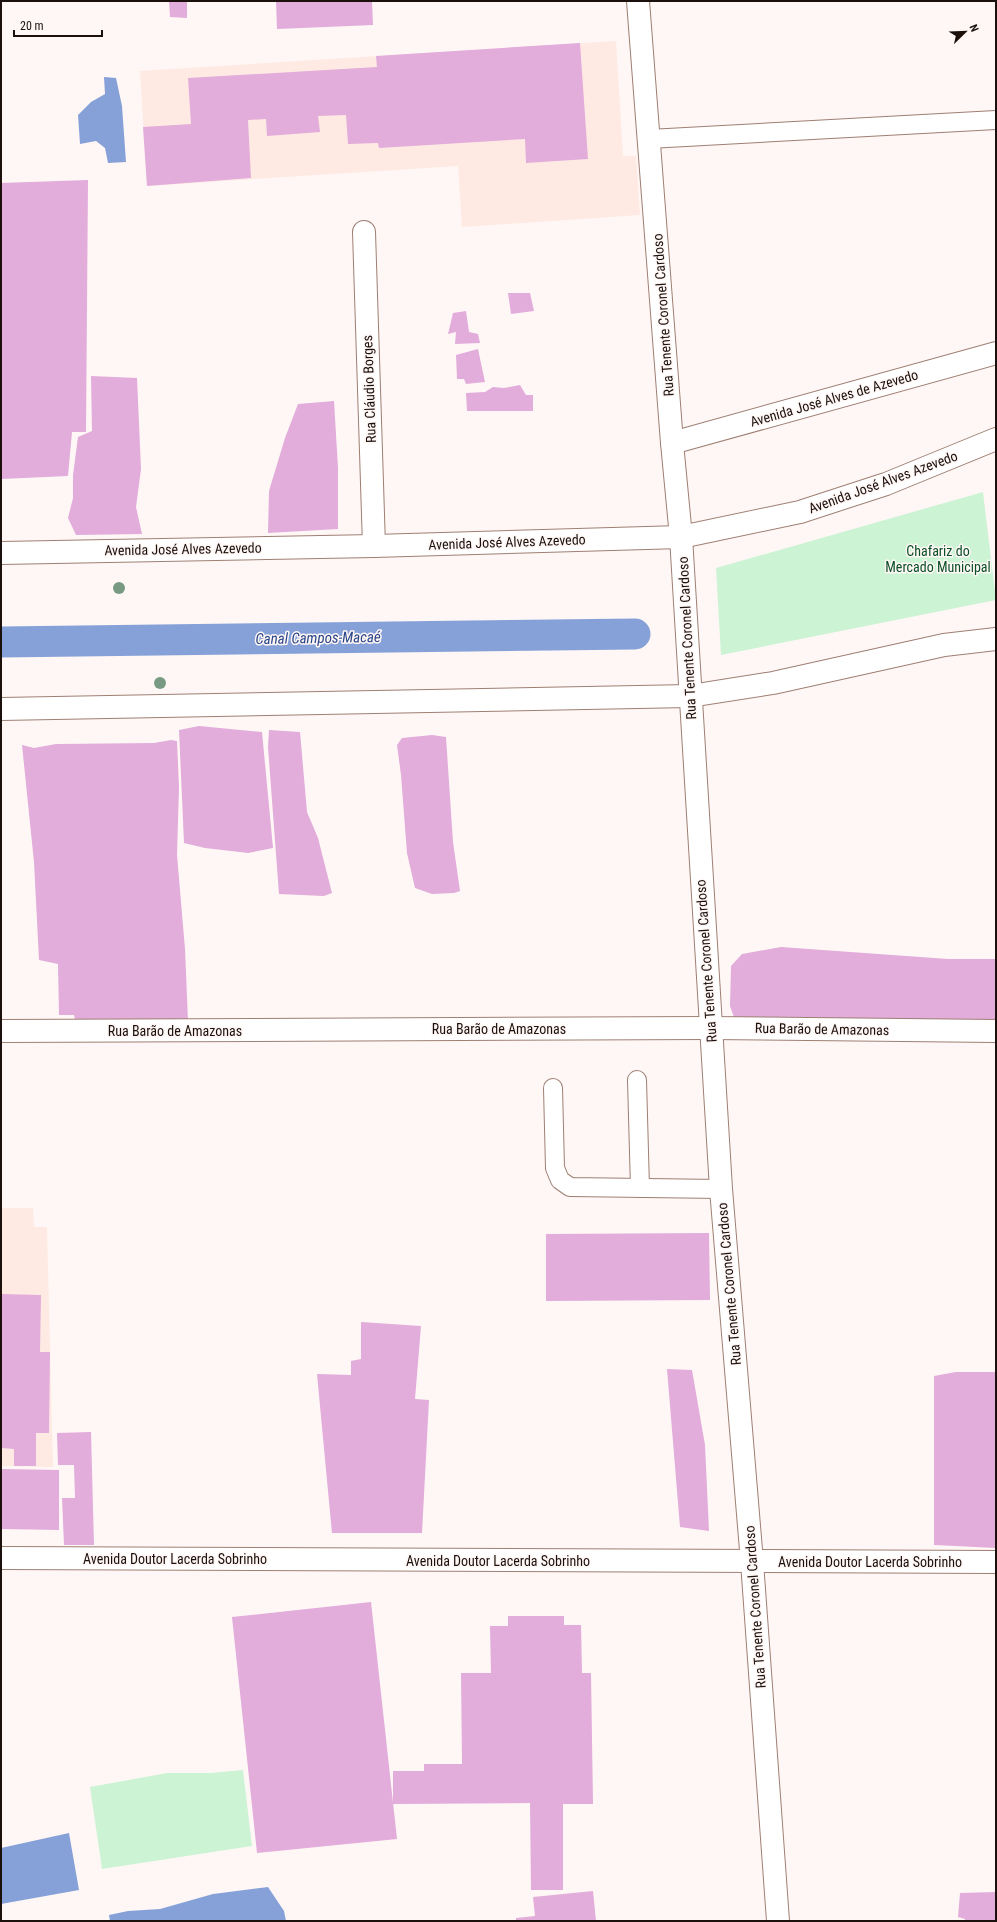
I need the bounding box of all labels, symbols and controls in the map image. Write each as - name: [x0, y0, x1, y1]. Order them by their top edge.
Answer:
- scale bar: [14, 12, 102, 38]
- north arrow: [945, 12, 985, 52]
- text: 20 m: [20, 19, 44, 33]
- text: N: [966, 23, 981, 34]
- street label: Rua Tenente Coronel Cardoso: [649, 233, 677, 397]
- street label: Rua Cláudio Borges: [359, 335, 379, 443]
- street label: Avenida José Alves de Azevedo: [748, 366, 920, 430]
- street label: Avenida José Alves Azevedo: [806, 448, 960, 516]
- street label: Avenida José Alves Azevedo: [428, 531, 586, 553]
- street label: Avenida José Alves Azevedo: [104, 540, 262, 558]
- park label: Chafariz do Mercado Municipal: [885, 543, 991, 575]
- street label: Rua Tenente Coronel Cardoso: [675, 556, 699, 720]
- water label: Canal Campos-Macaé: [255, 628, 381, 648]
- street label: Rua Tenente Coronel Cardoso: [692, 879, 720, 1043]
- street label: Rua Barão de Amazonas: [755, 1020, 889, 1038]
- street label: Rua Barão de Amazonas: [432, 1021, 566, 1037]
- street label: Rua Barão de Amazonas: [108, 1023, 242, 1039]
- street label: Rua Tenente Coronel Cardoso: [714, 1202, 744, 1366]
- street label: Rua Tenente Coronel Cardoso: [741, 1525, 769, 1689]
- street label: Avenida Doutor Lacerda Sobrinho: [83, 1551, 267, 1567]
- street label: Avenida Doutor Lacerda Sobrinho: [406, 1553, 590, 1569]
- street label: Avenida Doutor Lacerda Sobrinho: [778, 1554, 962, 1570]

